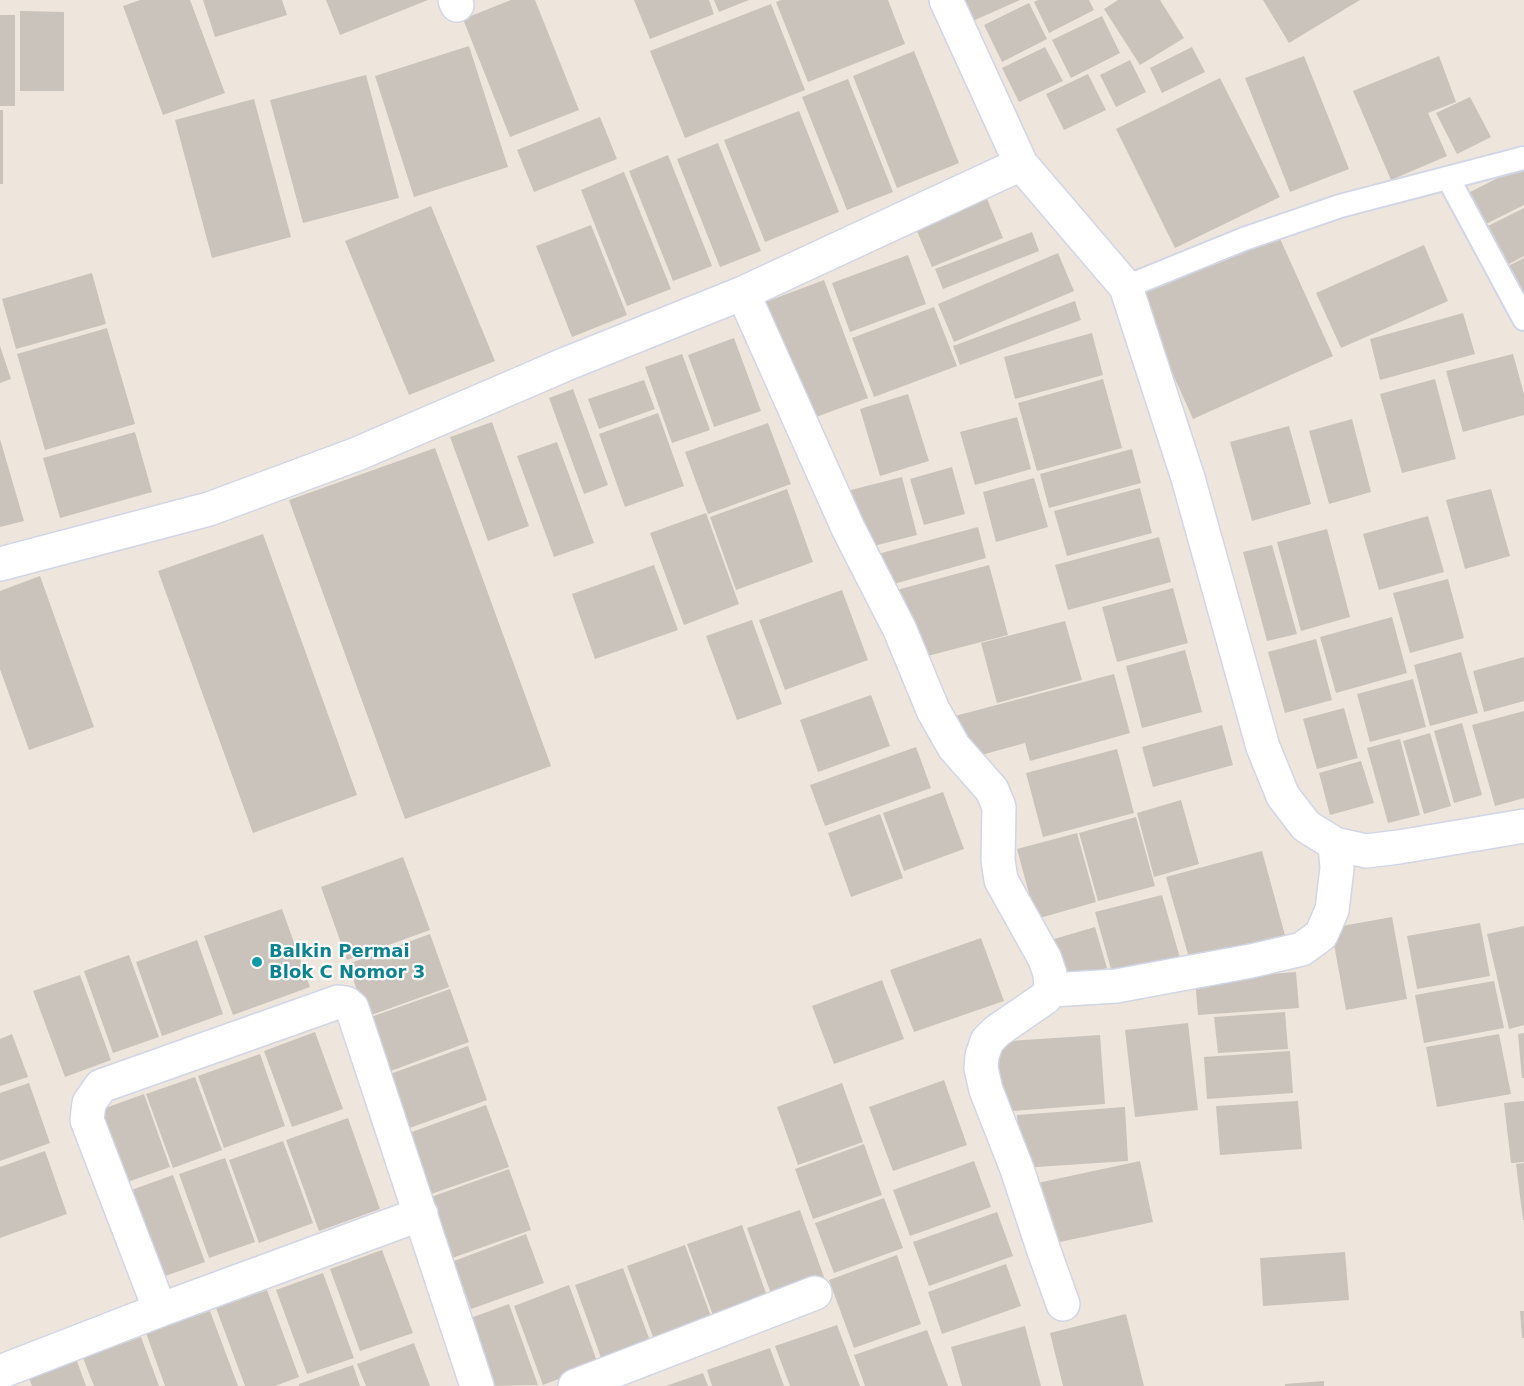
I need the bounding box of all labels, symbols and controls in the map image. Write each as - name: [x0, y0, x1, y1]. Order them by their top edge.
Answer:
- place label: Balkin Permai Blok C Nomor 3: [269, 941, 425, 984]
- marker: Balkin Permai Blok C Nomor 3: [250, 955, 264, 969]

